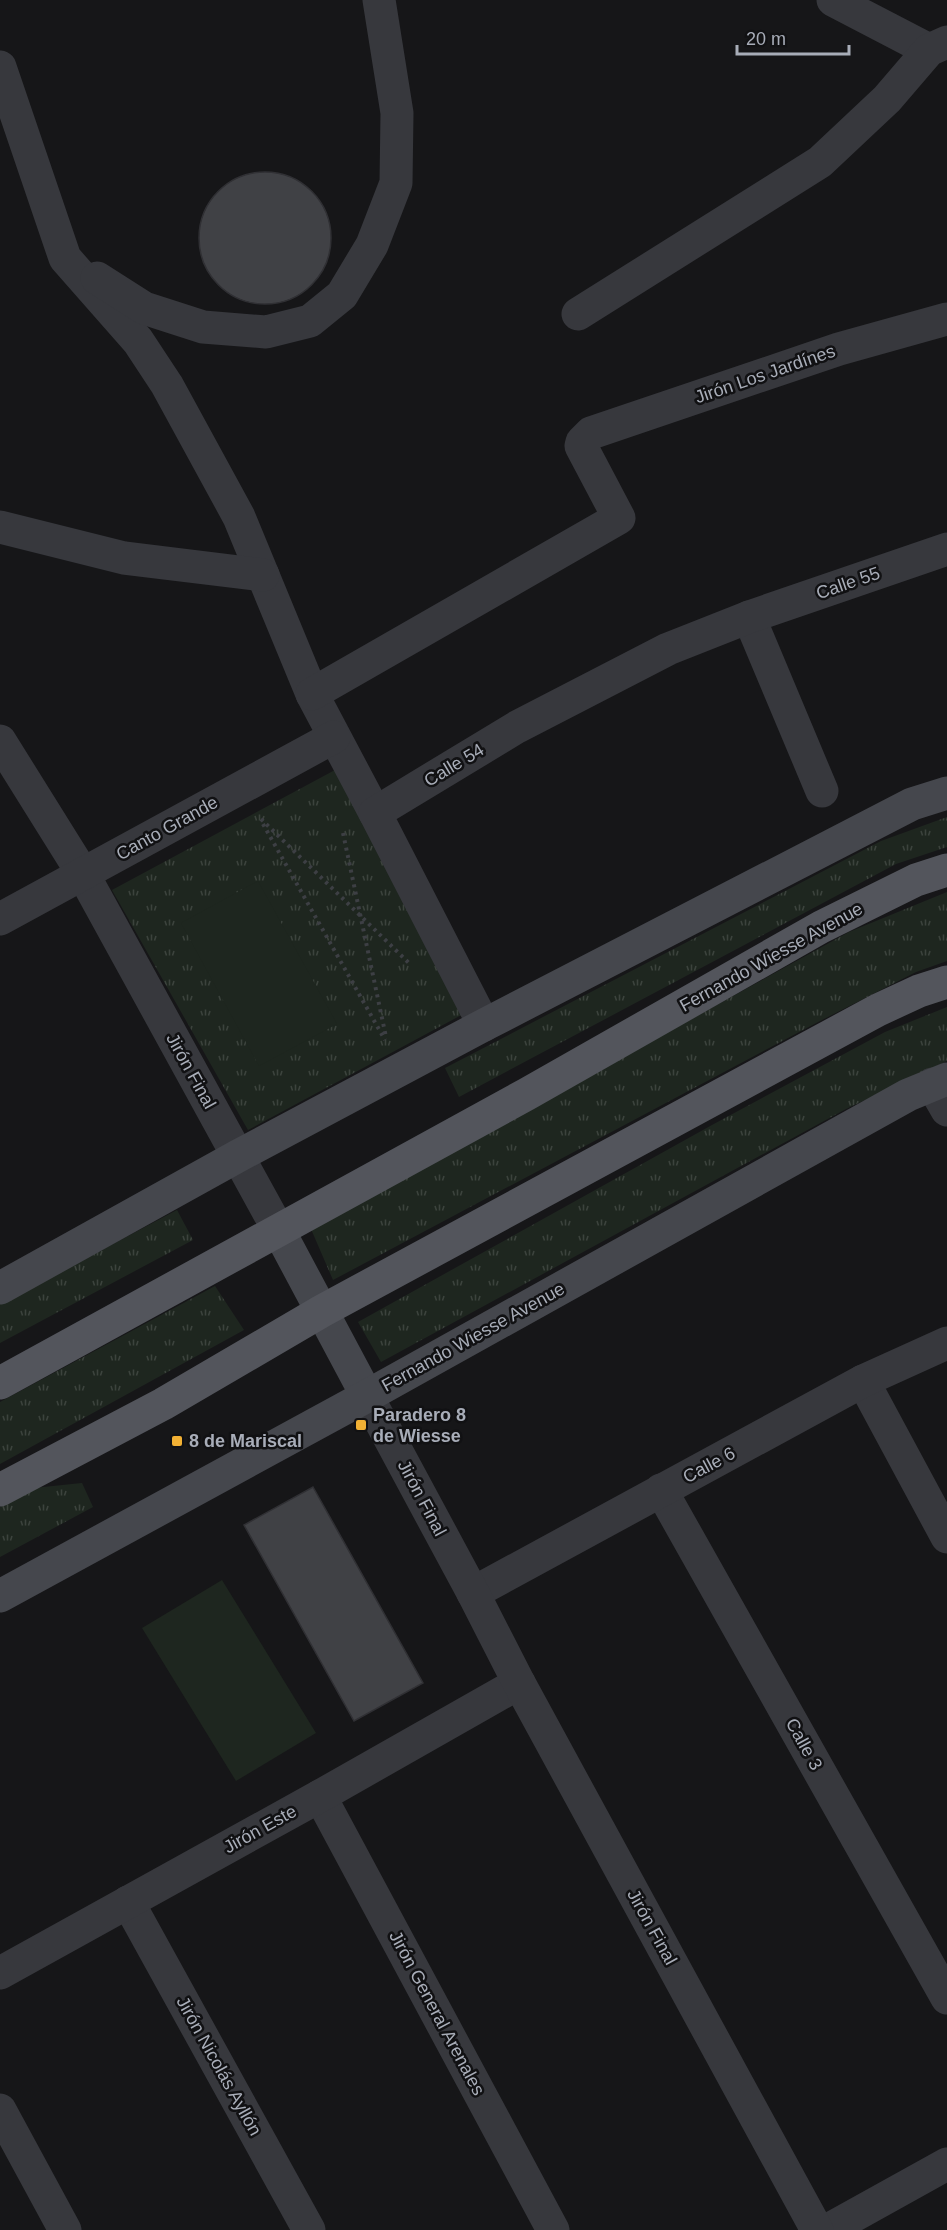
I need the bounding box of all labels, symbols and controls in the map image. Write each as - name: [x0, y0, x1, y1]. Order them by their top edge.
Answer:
- scale bar: [737, 18, 850, 56]
- text: 20 m: [746, 29, 786, 49]
- street label: Jirón Los Jardínes: [692, 341, 838, 407]
- street label: Calle 55: [814, 563, 882, 603]
- street label: Calle 54: [421, 739, 487, 791]
- street label: Canto Grande: [113, 792, 221, 864]
- street label: Fernando Wiesse Avenue: [676, 898, 866, 1016]
- street label: Jirón Final: [162, 1030, 220, 1112]
- street label: Fernando Wiesse Avenue: [378, 1278, 568, 1396]
- place label: Paradero 8 de Wiesse: [373, 1405, 466, 1446]
- marker: Paradero 8 de Wiesse: [354, 1418, 368, 1432]
- place label: 8 de Mariscal: [189, 1431, 302, 1451]
- marker: 8 de Mariscal: [170, 1434, 184, 1448]
- street label: Calle 6: [680, 1443, 738, 1487]
- street label: Jirón Final: [394, 1457, 450, 1539]
- street label: Calle 3: [782, 1715, 826, 1773]
- street label: Jirón Este: [220, 1801, 300, 1857]
- street label: Jirón Final: [623, 1886, 681, 1968]
- street label: Jirón General Arenales: [385, 1927, 489, 2099]
- street label: Jirón Nicolás Ayllón: [172, 1993, 266, 2139]

